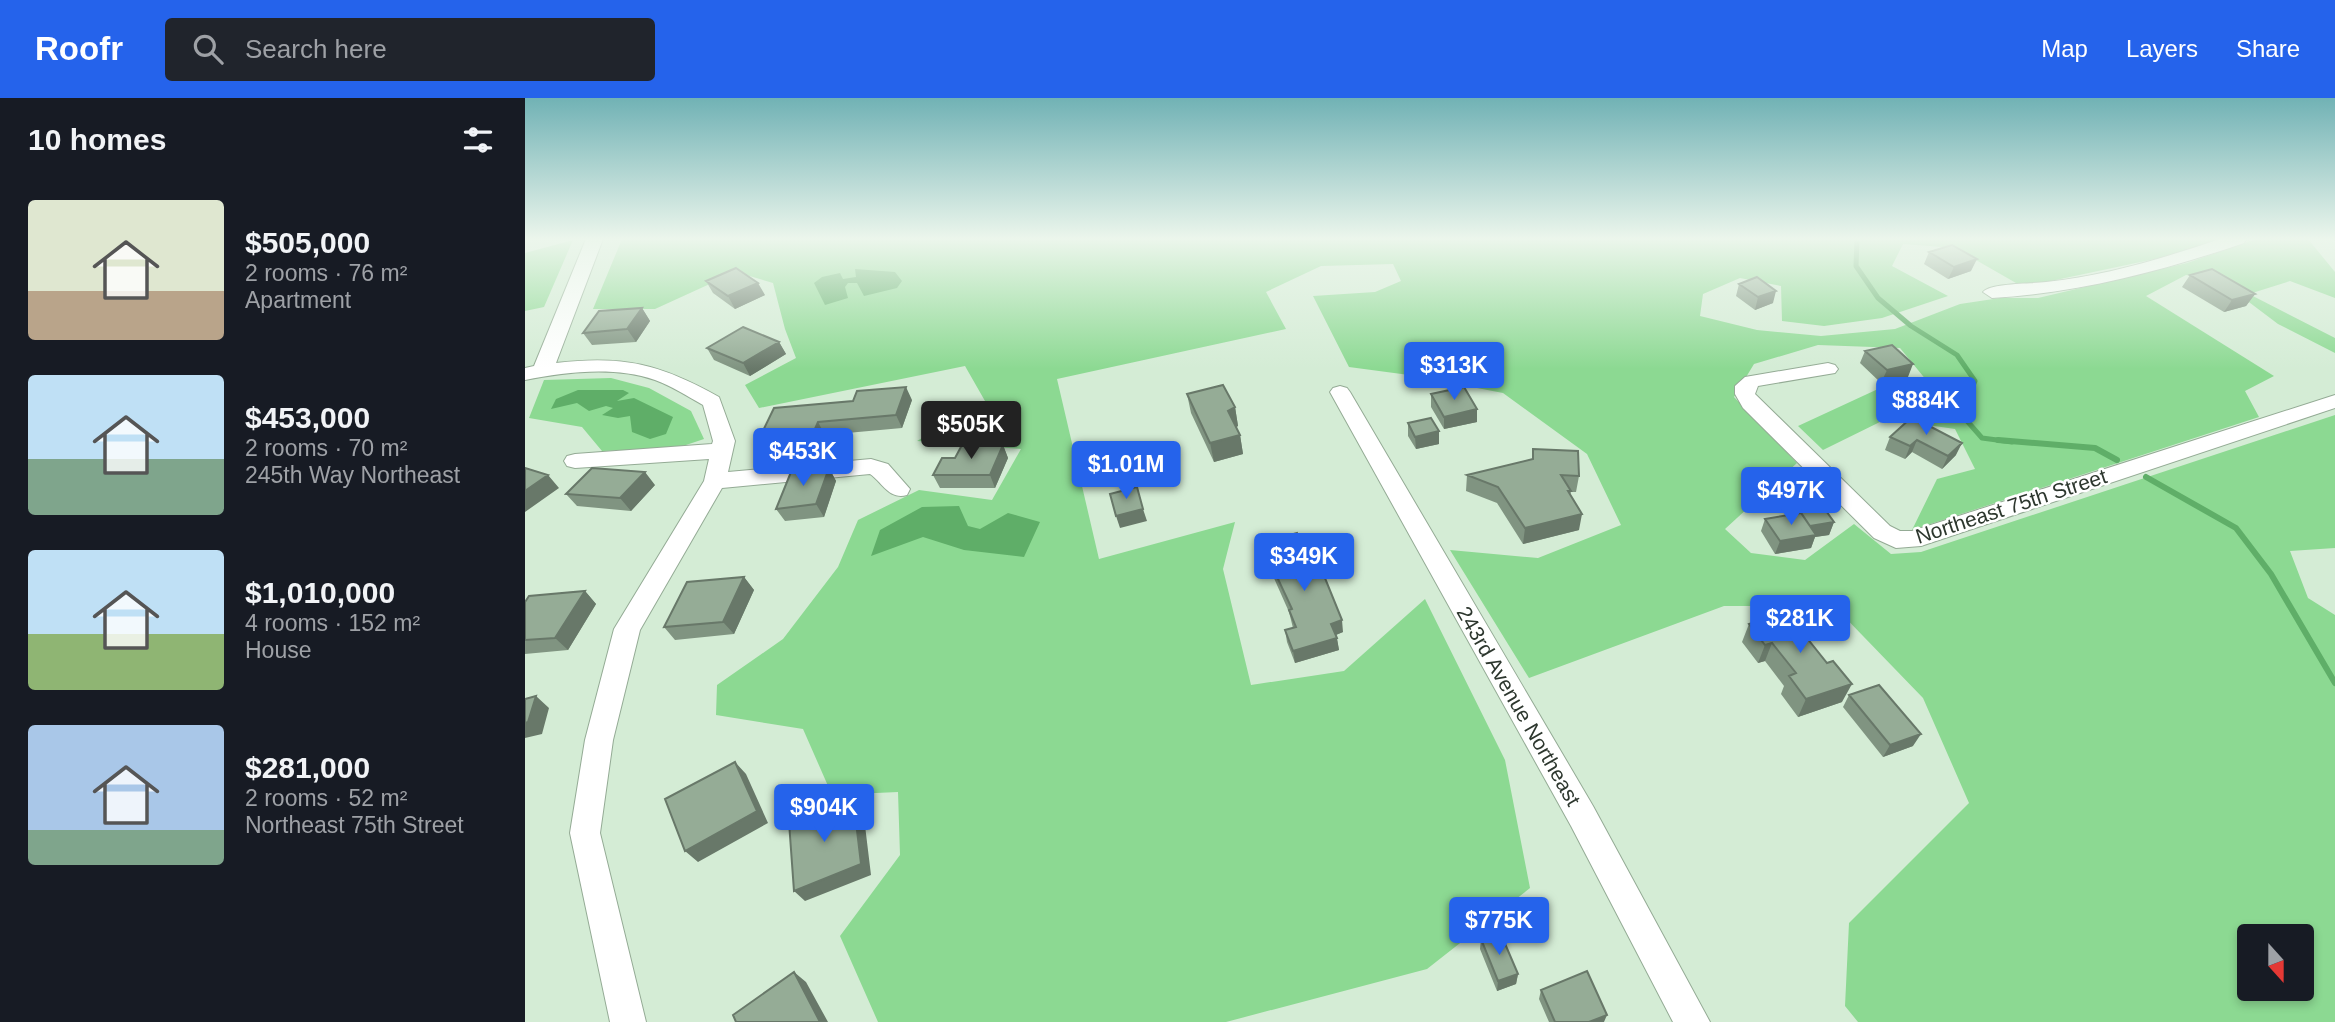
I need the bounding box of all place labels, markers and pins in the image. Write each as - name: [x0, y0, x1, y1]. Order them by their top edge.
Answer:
- pin: $313K: [1405, 342, 1503, 402]
- pin: $884K: [1877, 378, 1975, 437]
- pin: $505K: [922, 402, 1020, 461]
- pin: $453K: [754, 428, 852, 488]
- pin: $1.01M: [1069, 442, 1183, 501]
- pin: $497K: [1742, 468, 1840, 527]
- pin: $349K: [1255, 533, 1353, 593]
- pin: $281K: [1751, 596, 1849, 655]
- pin: $904K: [775, 784, 873, 844]
- pin: $775K: [1450, 898, 1548, 957]

